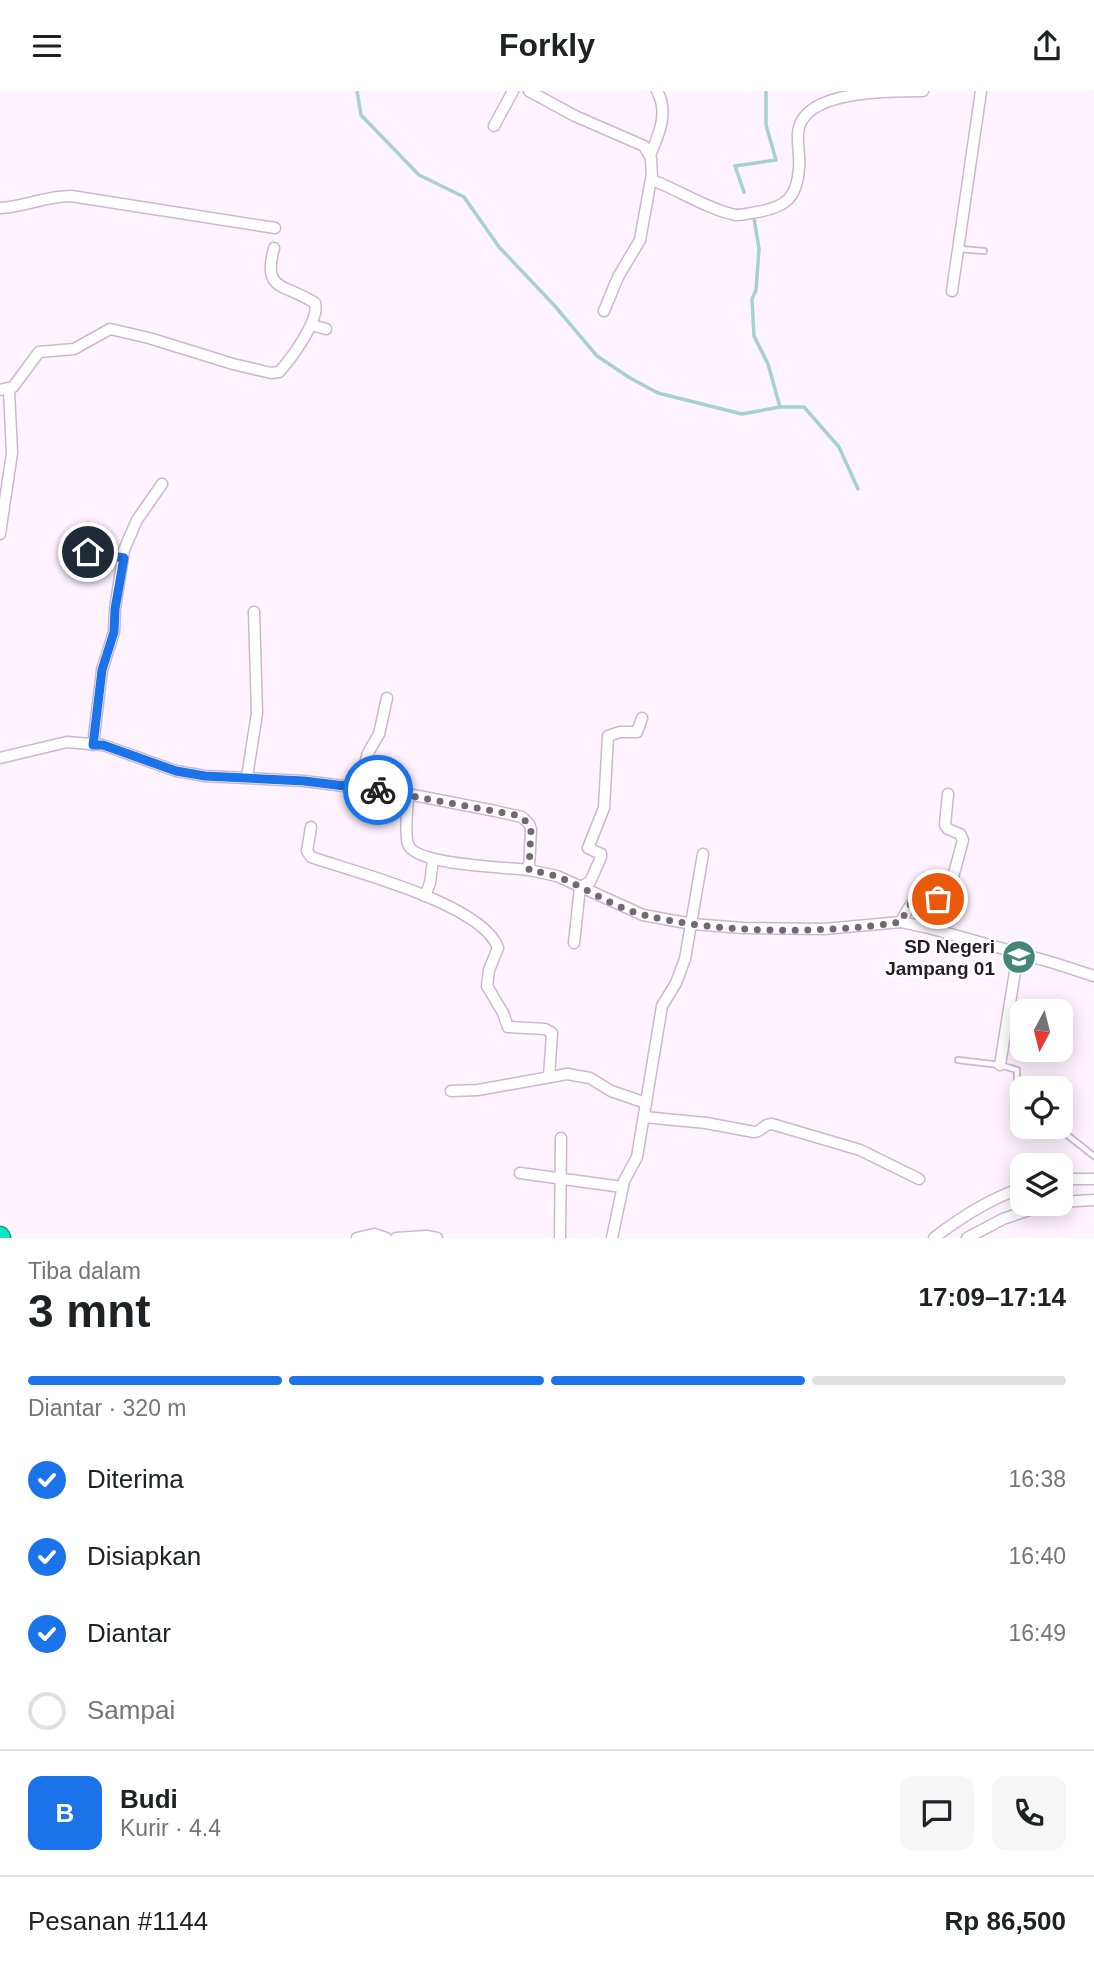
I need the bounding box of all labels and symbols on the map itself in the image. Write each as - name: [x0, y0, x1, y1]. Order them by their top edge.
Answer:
- pin: [58, 522, 118, 582]
- courier: [343, 755, 413, 825]
- pin: [908, 869, 968, 929]
- place label: SD Negeri Jampang 01: [885, 936, 995, 979]
- school or university icon: SD Negeri Jampang 01: [1000, 938, 1038, 976]
- north arrow: [1010, 999, 1073, 1062]

